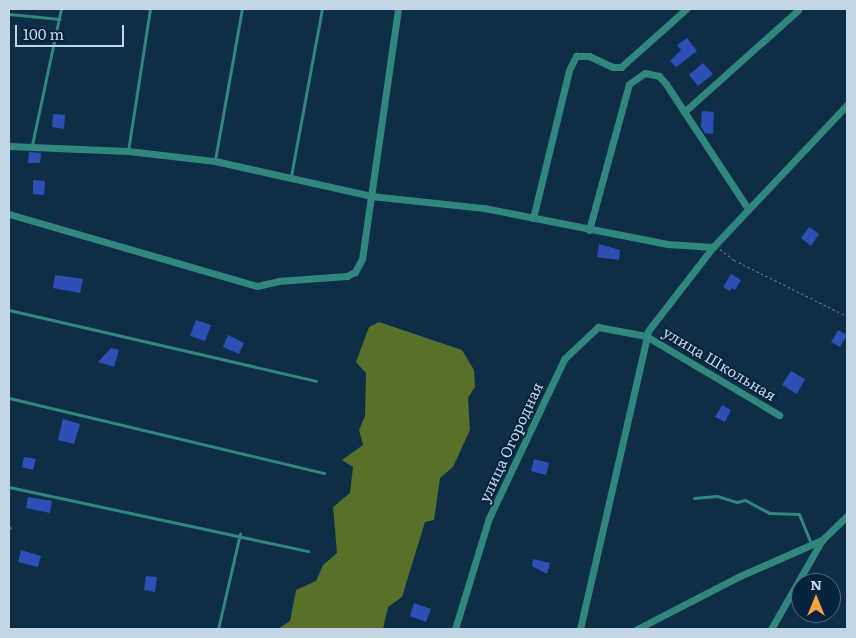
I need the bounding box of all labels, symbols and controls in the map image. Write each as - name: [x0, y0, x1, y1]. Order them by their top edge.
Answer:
- scale bar: [18, 15, 126, 47]
- text: 100 m: [23, 22, 64, 45]
- street label: улица Школьная: [660, 322, 780, 404]
- street label: улица Огородная: [474, 379, 546, 505]
- north arrow: [791, 573, 841, 623]
- text: N: [810, 574, 822, 594]

